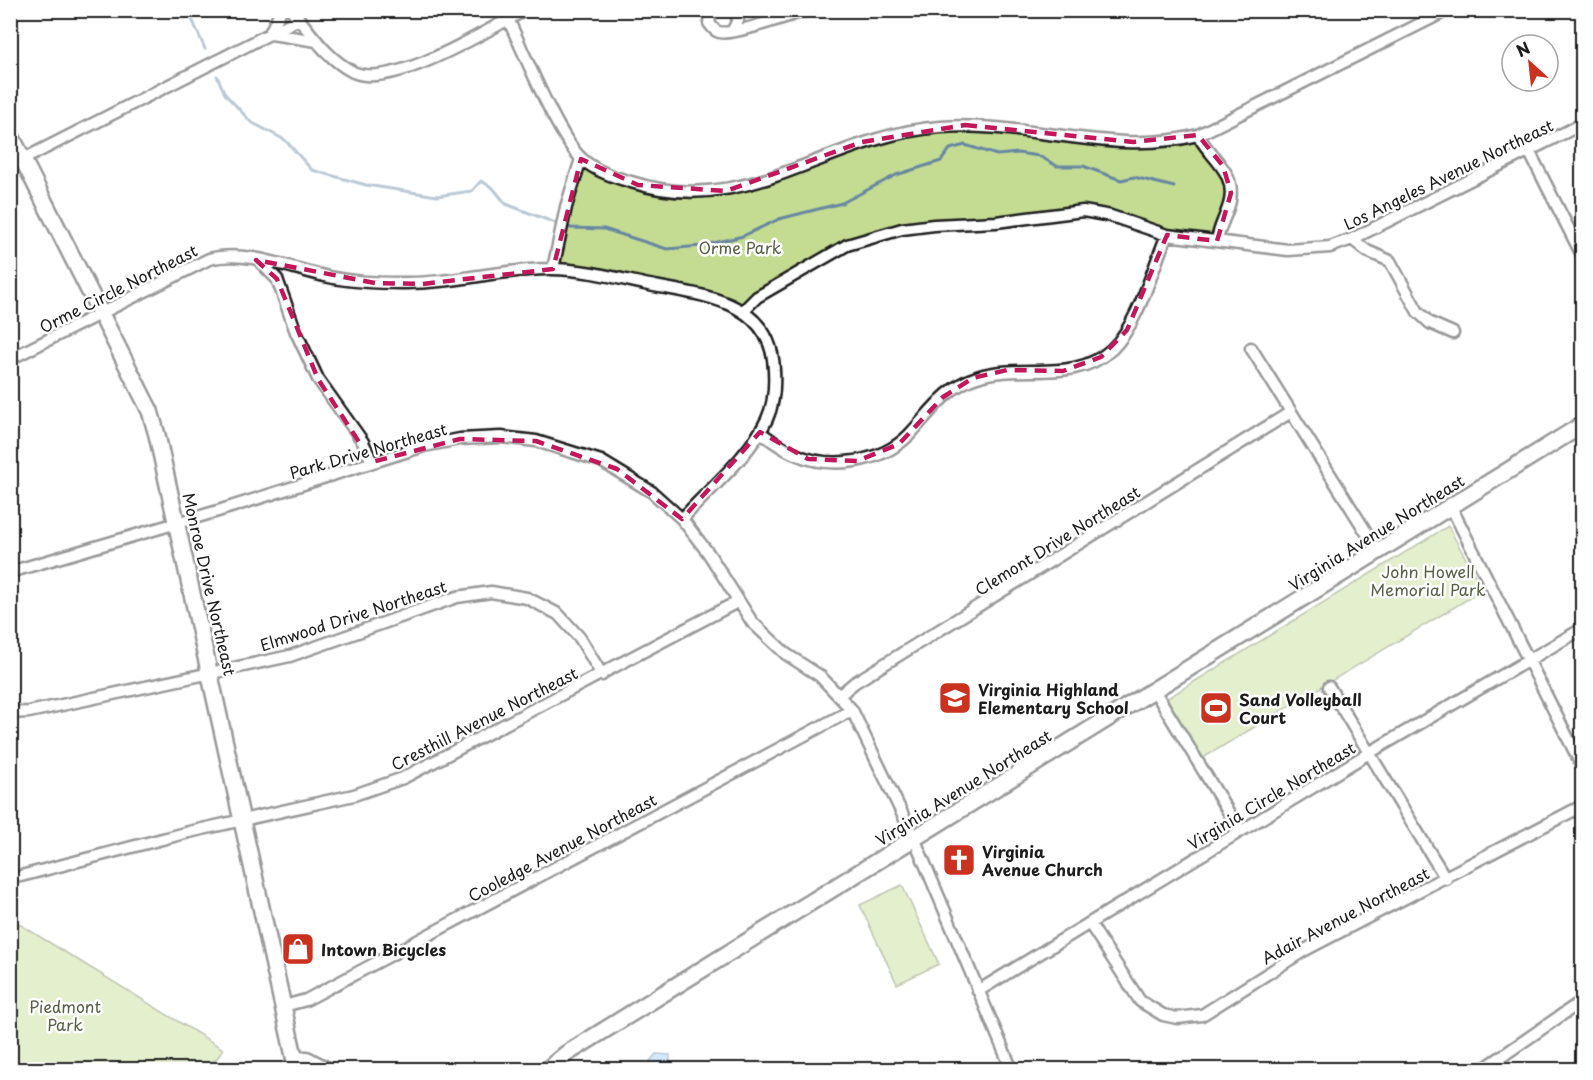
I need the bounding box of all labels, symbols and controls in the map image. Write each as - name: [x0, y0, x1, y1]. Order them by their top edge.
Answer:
- north arrow: [1500, 33, 1560, 93]
- text: N: [1512, 35, 1534, 62]
- street label: Los Angeles Avenue Northeast: [1339, 113, 1557, 235]
- park label: Orme Park: [698, 235, 782, 259]
- street label: Orme Circle Northeast: [35, 238, 201, 338]
- street label: Park Drive Northeast: [286, 416, 450, 484]
- street label: Virginia Avenue Northeast: [1283, 468, 1469, 596]
- street label: Clemont Drive Northeast: [970, 479, 1144, 601]
- street label: Monroe Drive Northeast: [177, 490, 243, 678]
- park label: John Howell Memorial Park: [1370, 559, 1486, 601]
- street label: Elmwood Drive Northeast: [257, 573, 449, 657]
- street label: Cresthill Avenue Northeast: [386, 660, 582, 776]
- place label: Virginia Highland Elementary School: [978, 677, 1129, 719]
- school or university icon: Virginia Highland Elementary School: [937, 680, 973, 716]
- place label: Sand Volleyball Court: [1239, 687, 1362, 729]
- sports icon: Sand Volleyball Court: [1198, 690, 1234, 726]
- street label: Virginia Avenue Northeast: [870, 723, 1056, 851]
- street label: Virginia Circle Northeast: [1183, 735, 1359, 855]
- street label: Cooledge Avenue Northeast: [463, 787, 661, 907]
- place label: Virginia Avenue Church: [981, 839, 1103, 881]
- church icon: Virginia Avenue Church: [941, 842, 977, 878]
- street label: Adair Avenue Northeast: [1257, 861, 1433, 969]
- shop icon: Intown Bicycles: [280, 931, 316, 967]
- place label: Intown Bicycles: [321, 937, 446, 961]
- park label: Piedmont Park: [29, 994, 101, 1036]

